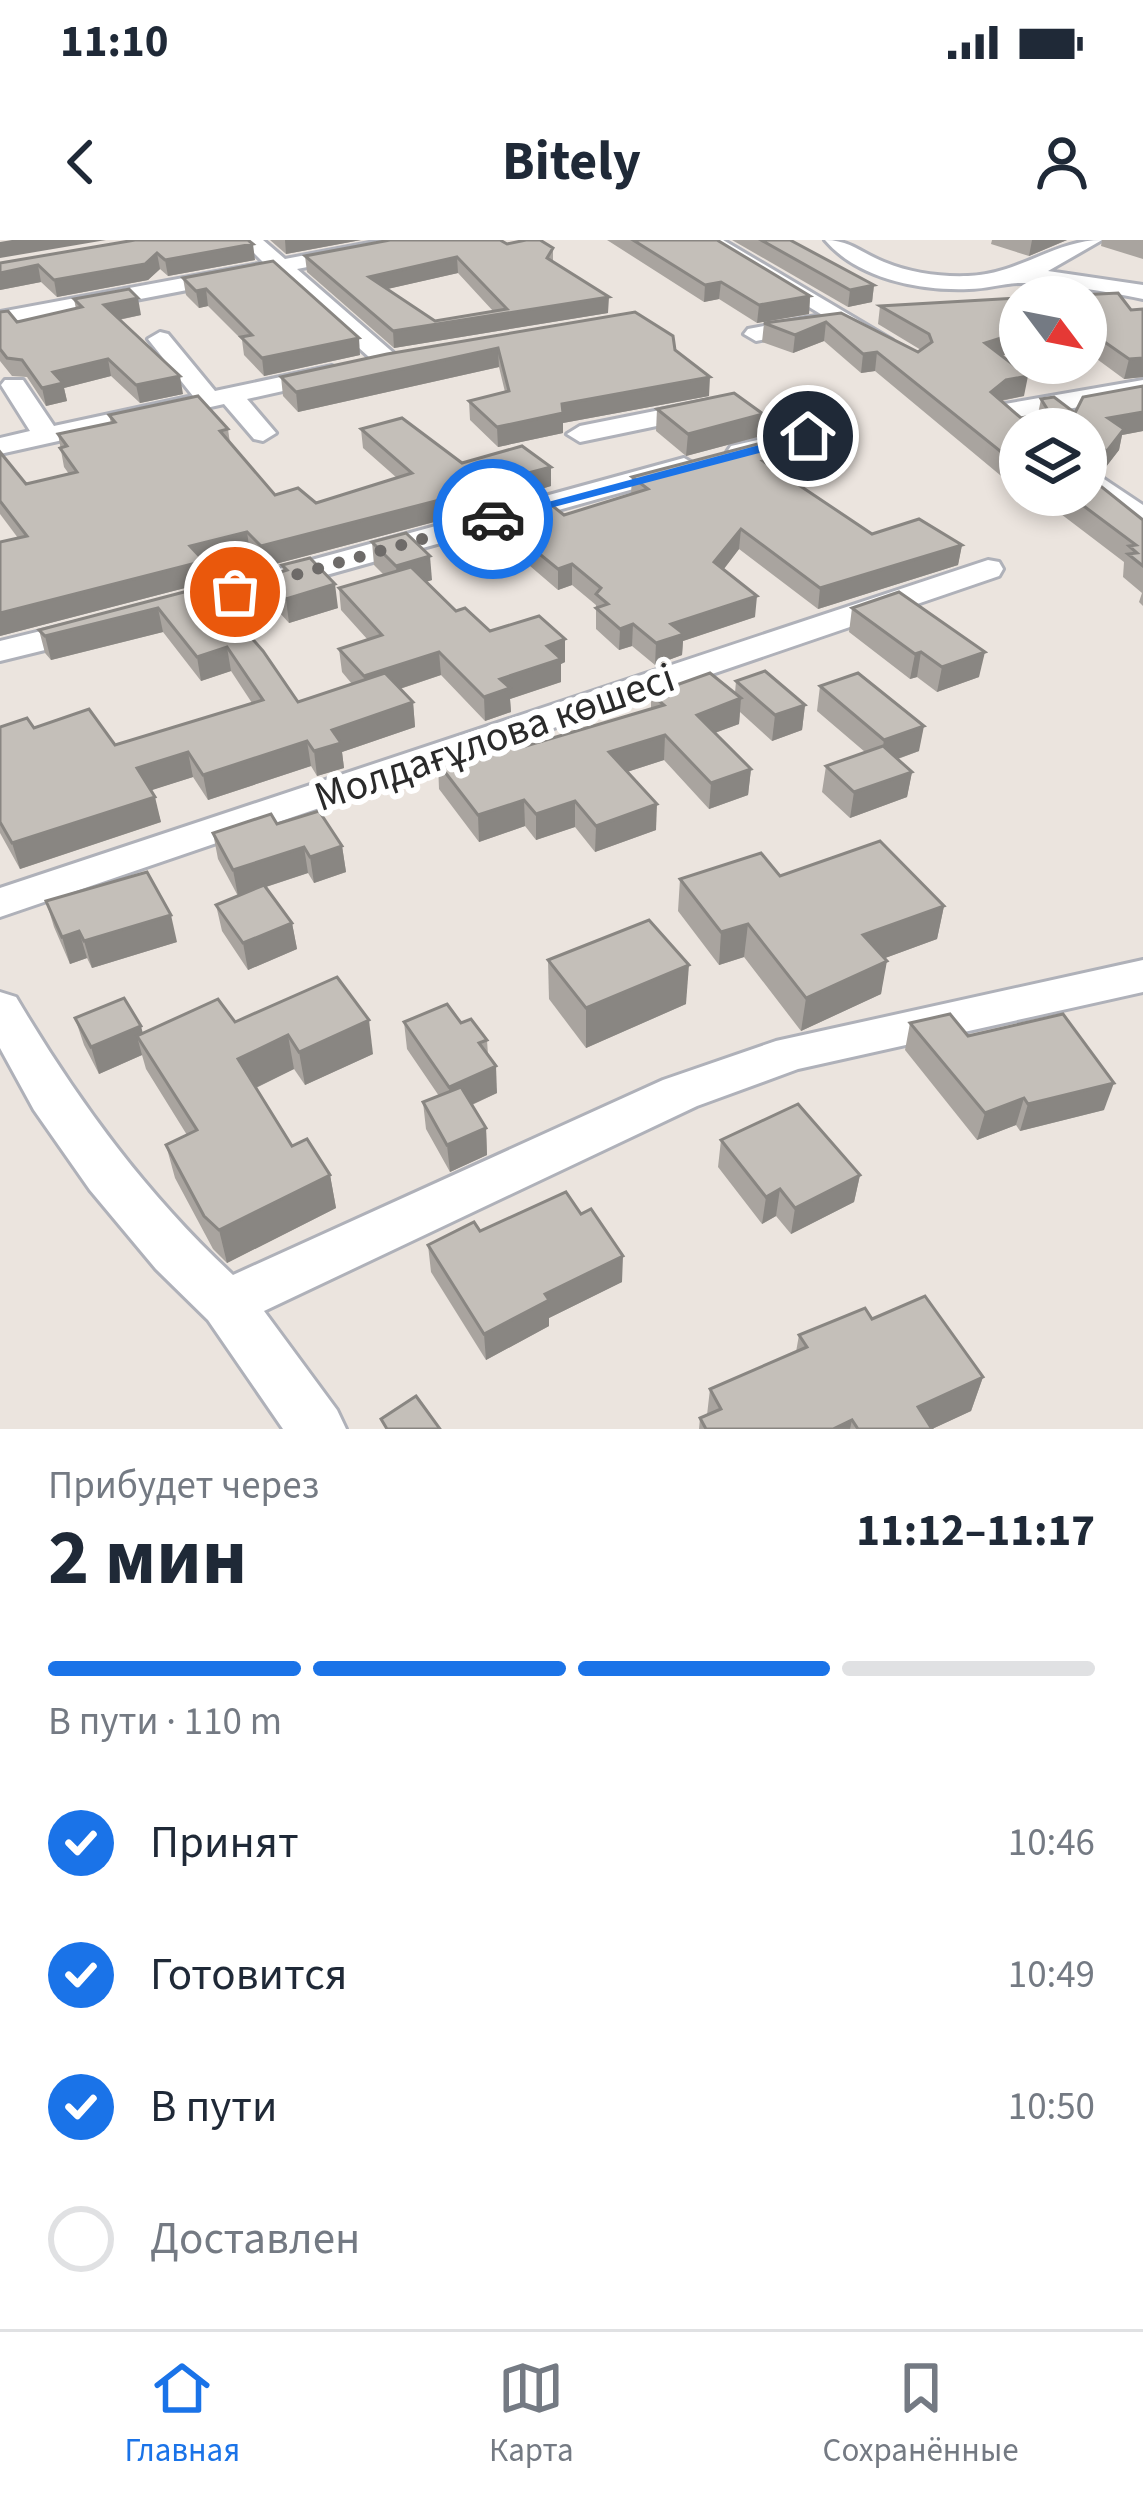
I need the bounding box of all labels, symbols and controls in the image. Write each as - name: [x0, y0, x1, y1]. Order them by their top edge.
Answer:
- text: 11:10: [60, 10, 169, 74]
- text: Bitely: [502, 124, 641, 201]
- icon: back: [48, 129, 114, 195]
- icon: person: [1029, 129, 1095, 195]
- north arrow: [999, 276, 1107, 384]
- map controls: [999, 276, 1107, 516]
- pin: [757, 385, 859, 487]
- icon: home: [775, 403, 841, 469]
- button: layers: [999, 408, 1107, 516]
- courier: [433, 459, 553, 579]
- icon: car: [460, 486, 526, 552]
- pin: [184, 541, 286, 643]
- icon: bag: [202, 559, 268, 625]
- street label: Молдағұлова көшесі: [307, 648, 683, 828]
- text: Прибудет через: [48, 1458, 319, 1514]
- text: 11:12–11:17: [856, 1499, 1095, 1563]
- text: 2 мин: [48, 1503, 247, 1614]
- text: В пути · 110 m: [48, 1694, 282, 1750]
- icon: check: [48, 1810, 114, 1876]
- text: Принят: [150, 1811, 299, 1875]
- text: 10:46: [1008, 1815, 1095, 1871]
- icon: check: [48, 1942, 114, 2008]
- text: Готовится: [150, 1943, 347, 2007]
- text: 10:49: [1008, 1947, 1095, 2003]
- icon: check: [48, 2074, 114, 2140]
- text: В пути: [150, 2075, 278, 2139]
- text: 10:50: [1008, 2079, 1095, 2135]
- text: Доставлен: [150, 2207, 360, 2271]
- tab: Главная: [124, 2355, 240, 2474]
- tab: Карта: [489, 2355, 574, 2474]
- tab: Сохранённые: [823, 2355, 1019, 2474]

